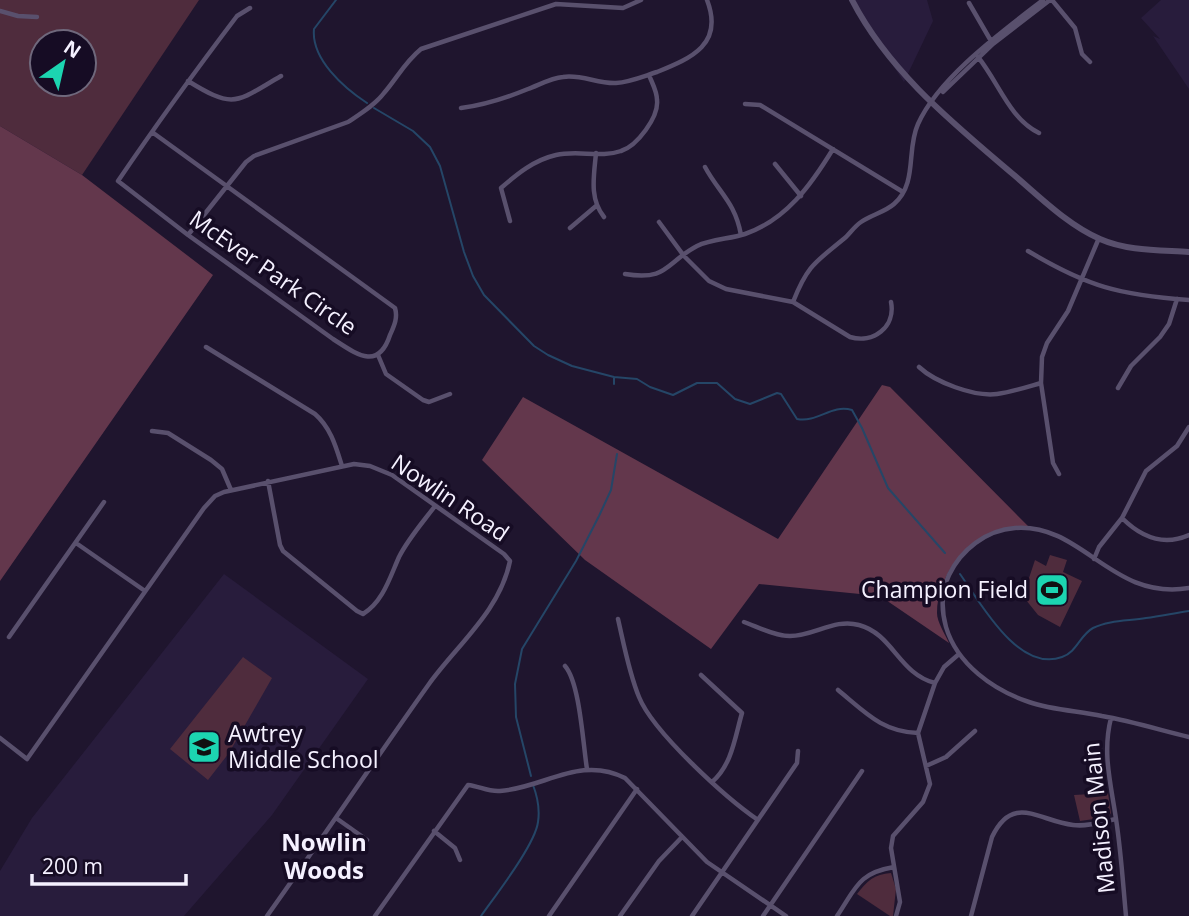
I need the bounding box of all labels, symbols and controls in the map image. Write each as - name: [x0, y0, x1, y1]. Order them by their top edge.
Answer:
- north arrow: [28, 28, 98, 98]
- text: N: [59, 34, 86, 64]
- street label: McEver Park Circle: [183, 202, 364, 342]
- street label: Nowlin Road: [385, 446, 516, 548]
- sports icon: Champion Field: [1033, 571, 1071, 609]
- place label: Champion Field: [861, 573, 1028, 605]
- place label: Awtrey Middle School: [228, 717, 379, 775]
- school or university icon: Awtrey Middle School: [185, 728, 223, 766]
- street label: Madison Main: [1074, 741, 1122, 895]
- district label: Nowlin Woods: [281, 825, 367, 886]
- scale bar: [32, 842, 186, 886]
- text: 200 m: [42, 852, 103, 880]

